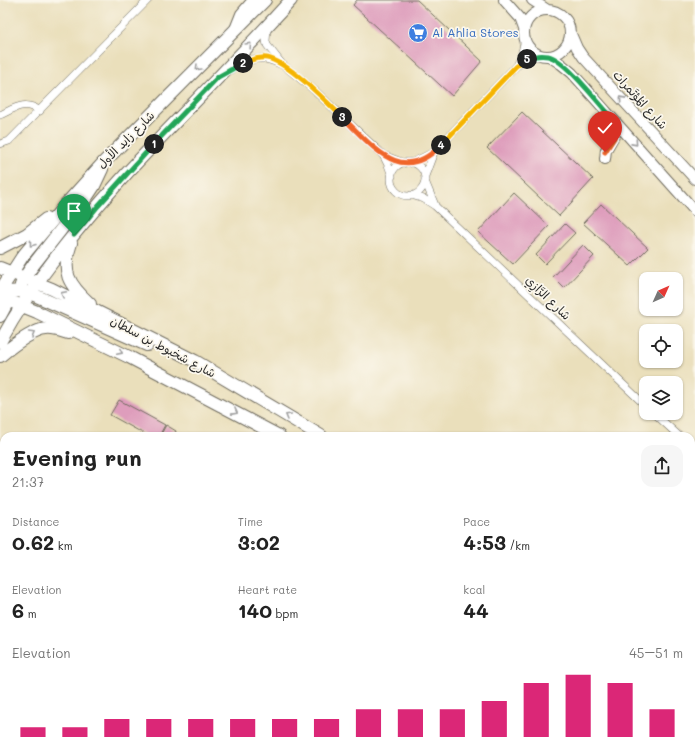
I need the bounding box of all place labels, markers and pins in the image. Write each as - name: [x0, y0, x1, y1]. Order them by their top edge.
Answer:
- supermarket icon: Al Ahlia Stores: [407, 22, 429, 44]
- place label: Al Ahlia Stores: [432, 24, 519, 40]
- pin: 5: [517, 49, 537, 69]
- pin: 2: [233, 53, 253, 73]
- pin: 3: [332, 107, 352, 127]
- pin: [588, 111, 622, 152]
- pin: 1: [144, 134, 164, 154]
- pin: 4: [431, 135, 451, 155]
- pin: [57, 194, 91, 235]

